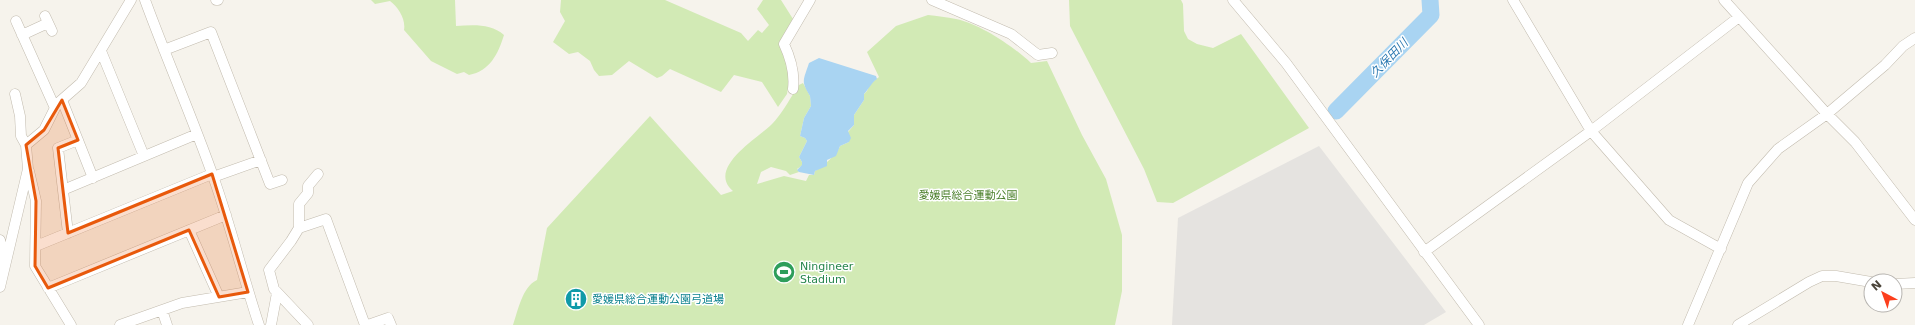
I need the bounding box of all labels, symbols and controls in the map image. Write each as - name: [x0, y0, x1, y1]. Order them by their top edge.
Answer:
- water label: 久保田川: [1367, 34, 1412, 80]
- park label: 愛媛県総合運動公園: [919, 189, 1018, 202]
- sports icon: Ningineer Stadium: [771, 259, 797, 285]
- place label: Ningineer Stadium: [800, 260, 854, 286]
- north arrow: [1863, 273, 1903, 313]
- text: N: [1869, 278, 1885, 294]
- building icon: 愛媛県総合運動公園弓道場: [563, 286, 589, 312]
- place label: 愛媛県総合運動公園弓道場: [592, 293, 724, 306]

